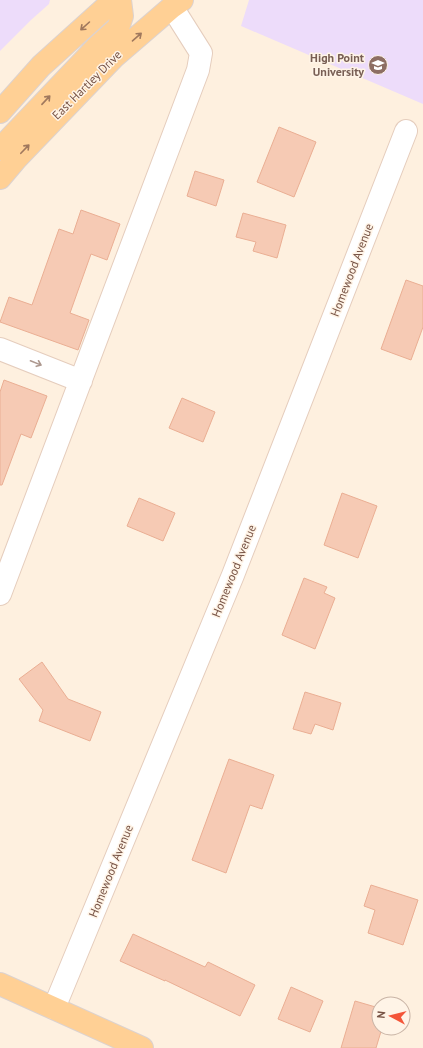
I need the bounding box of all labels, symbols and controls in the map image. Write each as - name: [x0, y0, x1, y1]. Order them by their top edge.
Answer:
- one-way arrow: [80, 21, 90, 31]
- one-way arrow: [132, 33, 142, 42]
- street label: East Hartley Drive: [49, 47, 124, 122]
- place label: High Point University: [310, 50, 365, 79]
- school or university icon: High Point University: [367, 54, 389, 76]
- one-way arrow: [41, 95, 51, 105]
- one-way arrow: [20, 144, 30, 154]
- street label: Homewood Avenue: [327, 221, 376, 318]
- one-way arrow: [30, 360, 42, 368]
- street label: Homewood Avenue: [208, 522, 259, 619]
- street label: Homewood Avenue: [85, 822, 136, 919]
- north arrow: [371, 996, 411, 1036]
- text: N: [374, 1010, 388, 1019]

